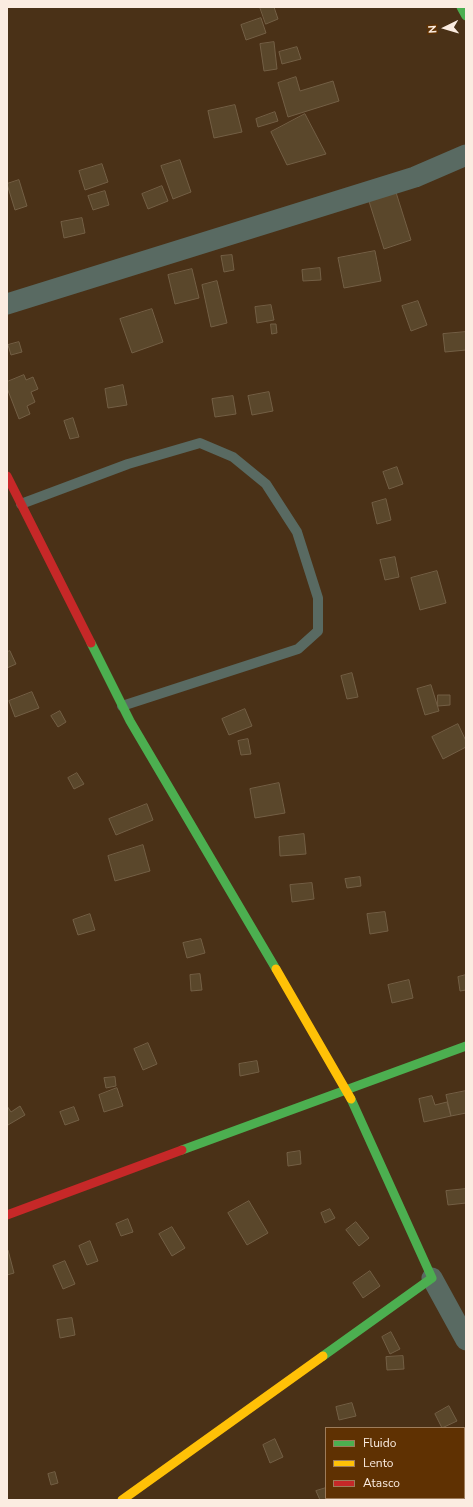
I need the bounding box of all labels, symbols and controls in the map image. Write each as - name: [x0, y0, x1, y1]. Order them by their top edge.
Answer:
- north arrow: [425, 8, 465, 48]
- text: N: [425, 24, 440, 34]
- legend: [325, 1427, 465, 1499]
- text: Fluido: [363, 1435, 396, 1451]
- text: Lento: [363, 1455, 393, 1471]
- text: Atasco: [363, 1475, 400, 1491]

